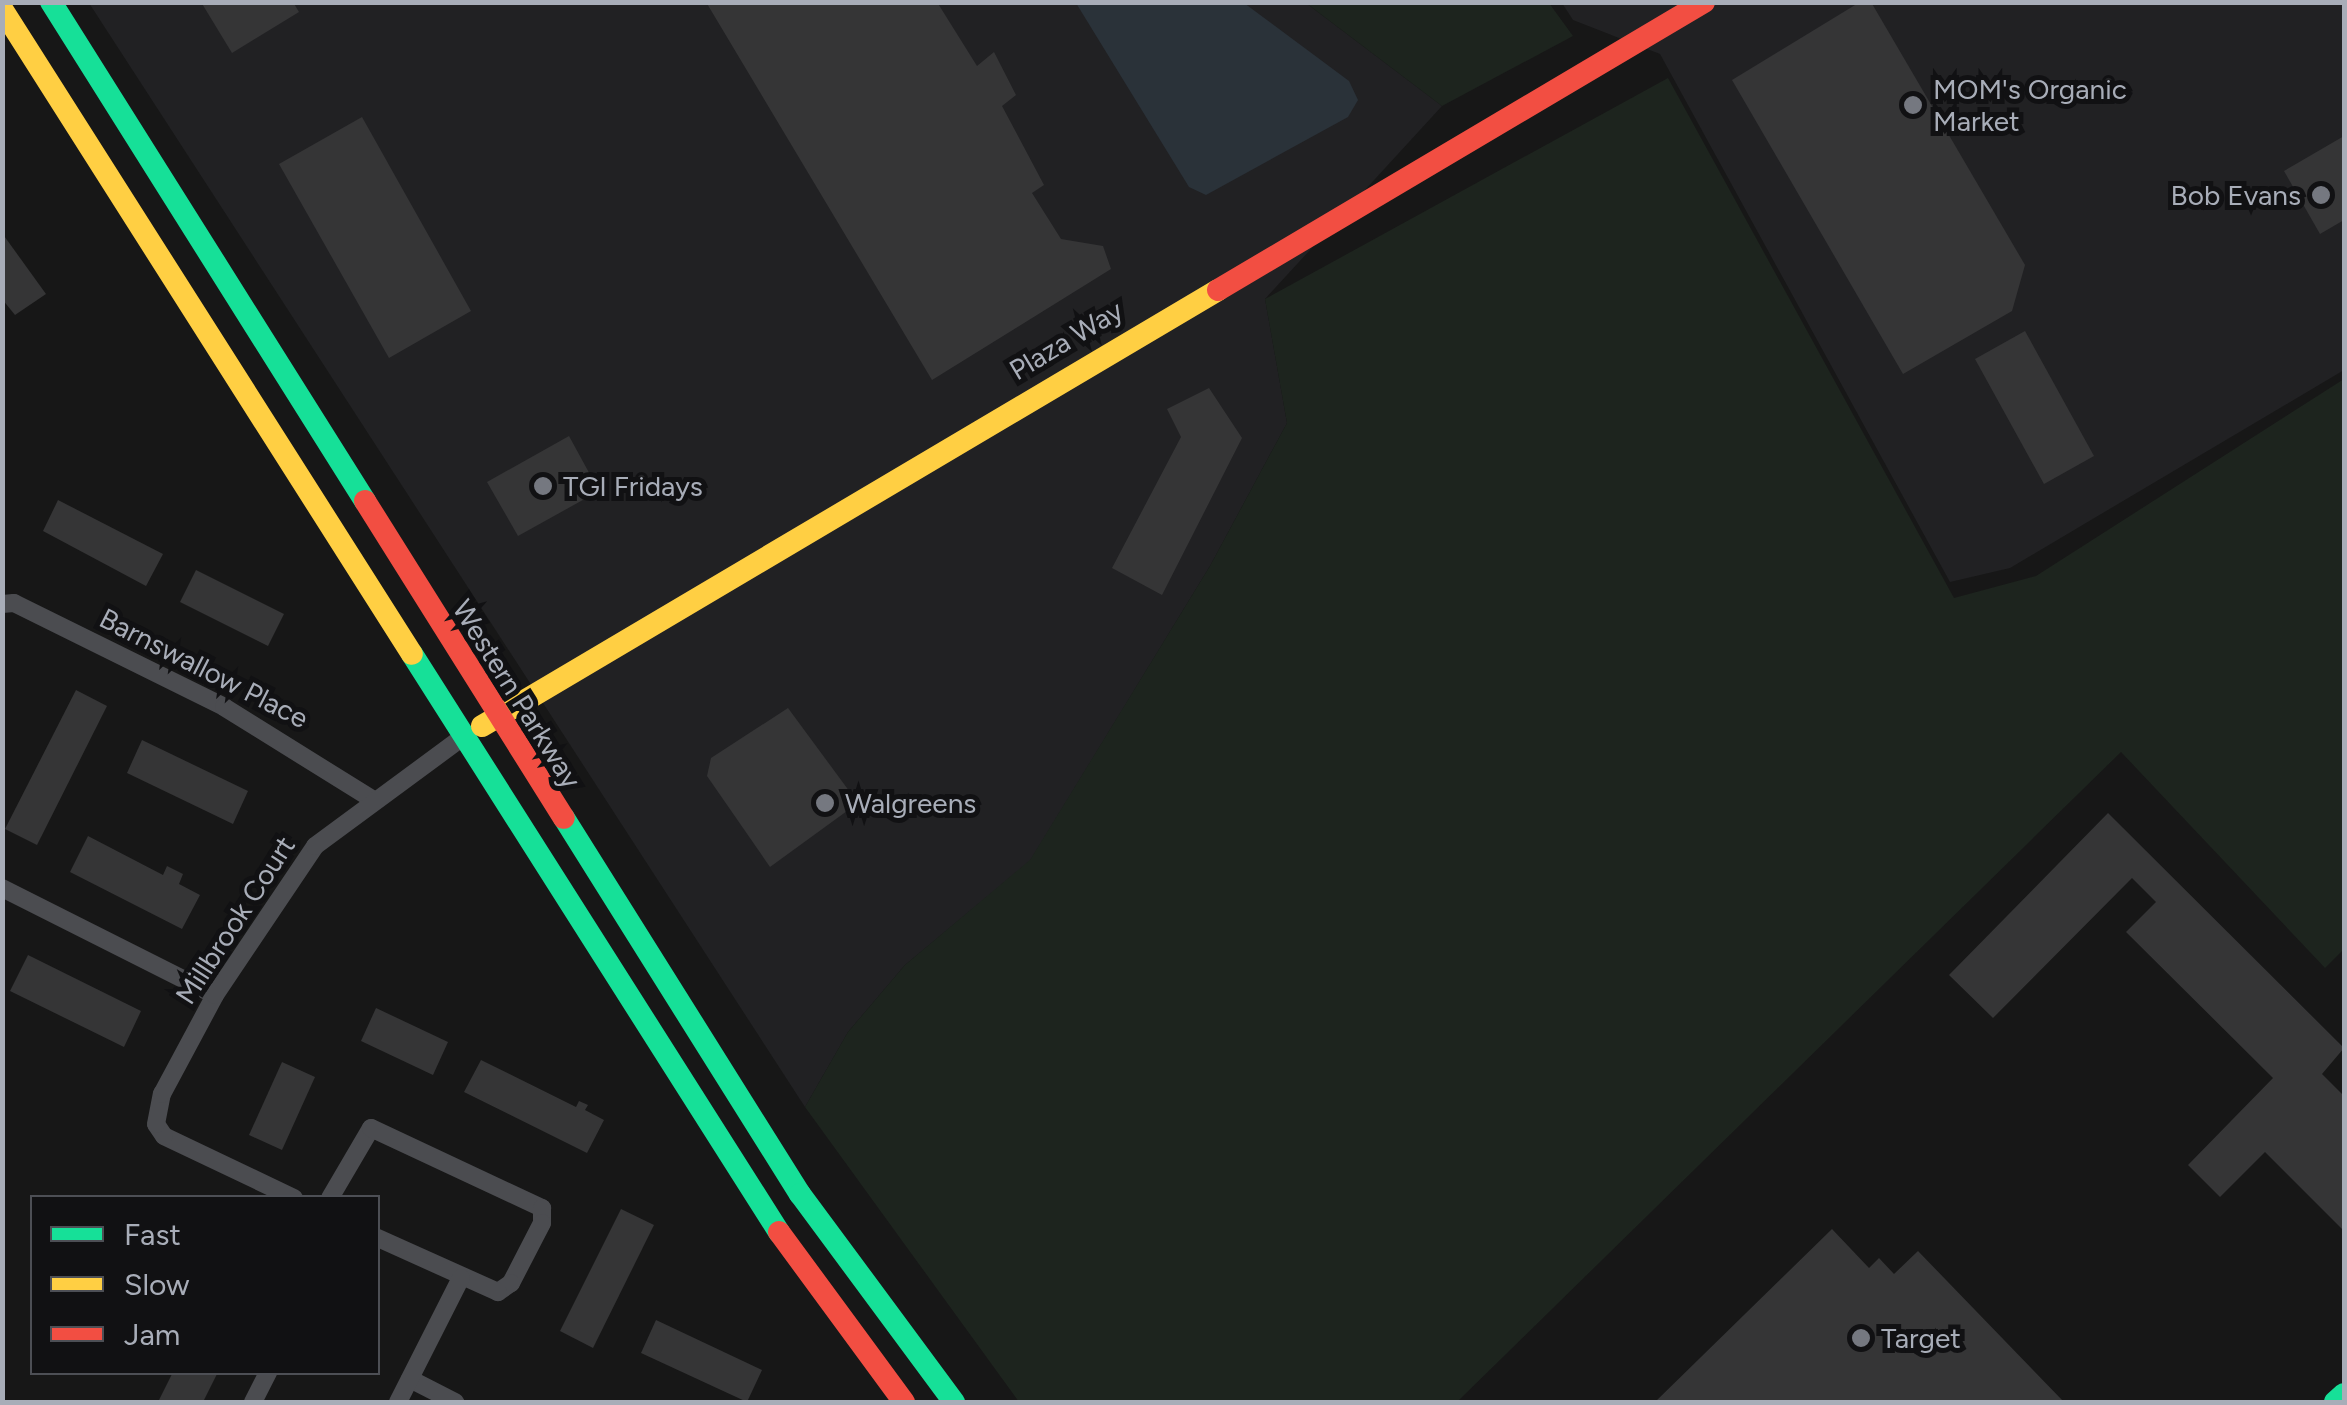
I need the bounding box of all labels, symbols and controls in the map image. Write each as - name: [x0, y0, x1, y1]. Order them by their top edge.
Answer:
- place label: MOM's Organic Market: [1933, 72, 2127, 138]
- marker: MOM's Organic Market: [1902, 94, 1924, 116]
- place label: Bob Evans: [2171, 178, 2301, 212]
- marker: Bob Evans: [2310, 184, 2332, 206]
- street label: Plaza Way: [1003, 293, 1129, 387]
- place label: TGI Fridays: [563, 469, 703, 503]
- marker: TGI Fridays: [532, 475, 554, 497]
- street label: Western Parkway: [446, 594, 588, 794]
- street label: Barnswallow Place: [94, 601, 314, 735]
- place label: Walgreens: [845, 786, 976, 820]
- marker: Walgreens: [814, 792, 836, 814]
- street label: Millbrook Court: [168, 830, 302, 1010]
- legend: [30, 1195, 380, 1375]
- text: Fast: [124, 1216, 181, 1253]
- text: Slow: [124, 1266, 190, 1303]
- text: Jam: [124, 1316, 180, 1353]
- place label: Target: [1881, 1321, 1961, 1355]
- marker: Target: [1850, 1327, 1872, 1349]

